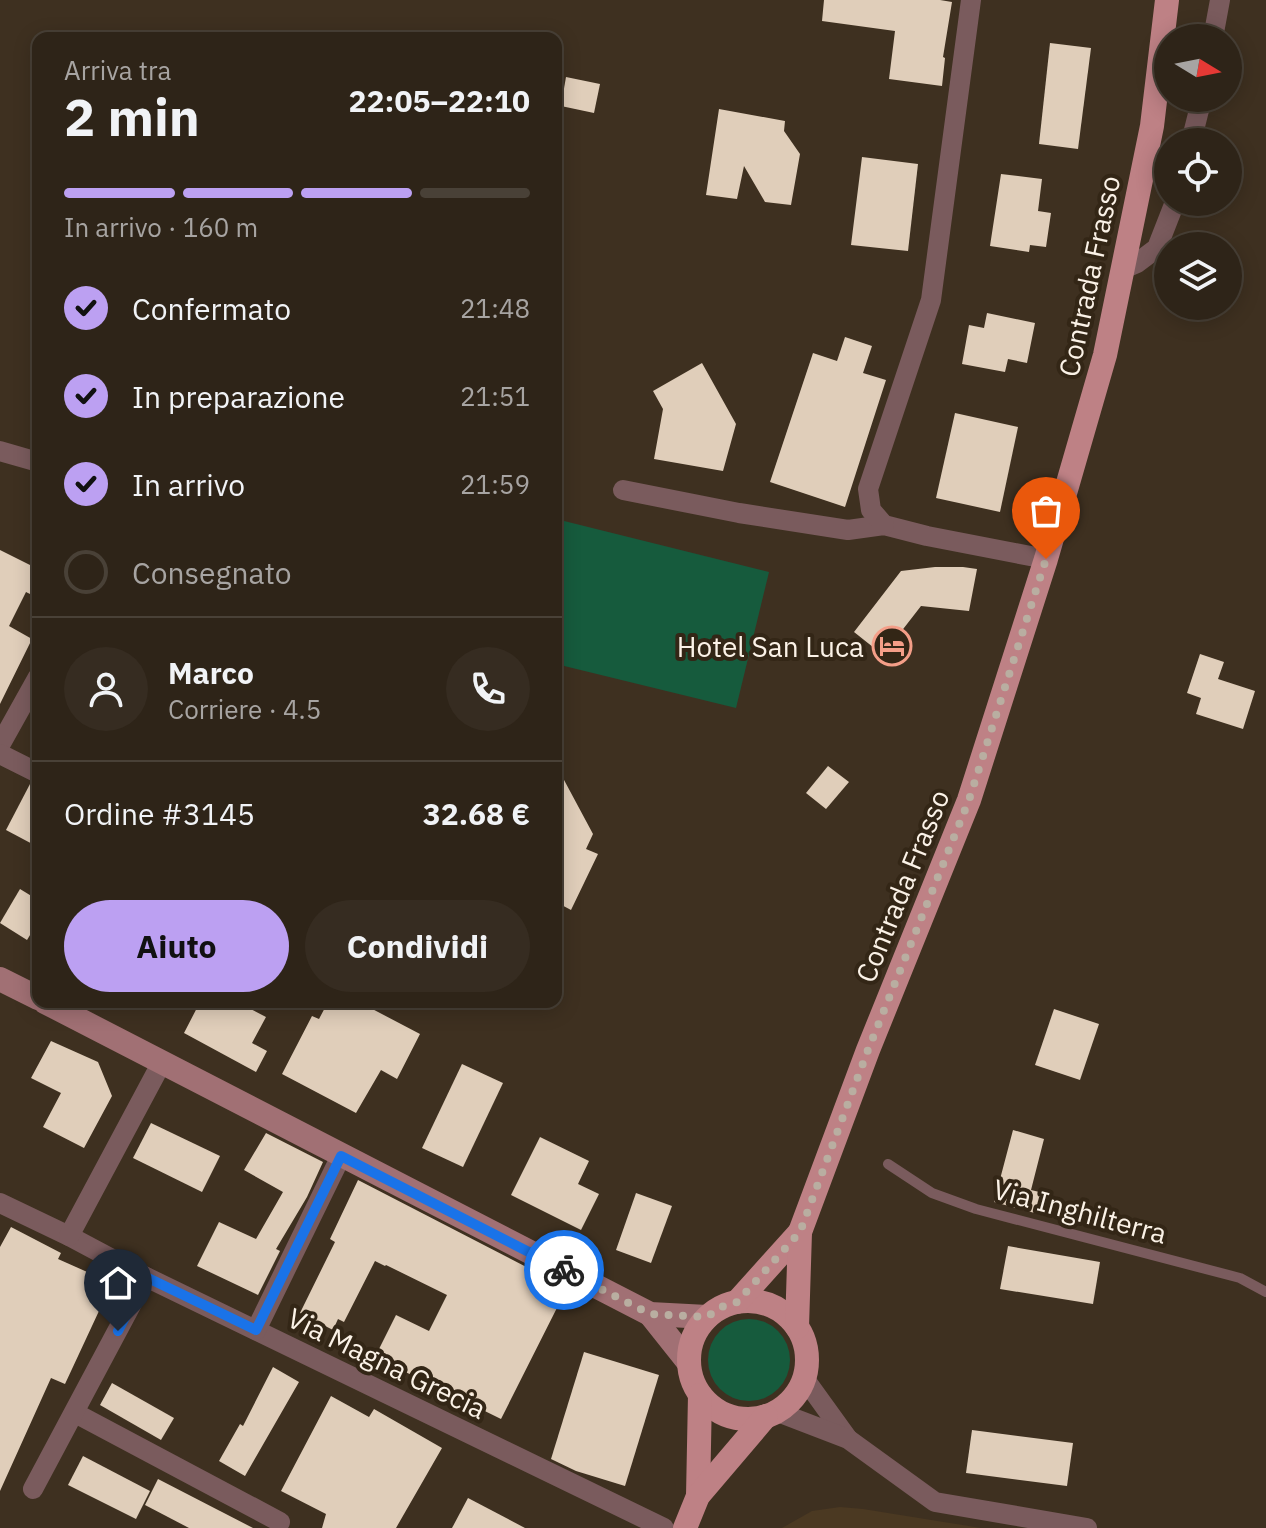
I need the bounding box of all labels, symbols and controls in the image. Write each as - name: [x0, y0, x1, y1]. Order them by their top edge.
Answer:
- north arrow: [1154, 24, 1242, 112]
- map controls: [1154, 24, 1242, 320]
- text: Arriva tra: [64, 53, 171, 87]
- text: 22:05–22:10: [349, 81, 530, 120]
- text: 2 min: [64, 83, 200, 150]
- button: locate: [1154, 128, 1242, 216]
- street label: Contrada Frasso: [1050, 172, 1128, 380]
- text: In arrivo · 160 m: [64, 210, 258, 244]
- button: layers: [1154, 232, 1242, 320]
- icon: check: [64, 286, 108, 330]
- text: Confermato: [132, 289, 291, 328]
- text: 21:48: [460, 291, 530, 325]
- icon: check: [64, 374, 108, 418]
- text: In preparazione: [132, 377, 345, 416]
- text: 21:51: [460, 379, 530, 413]
- icon: check: [64, 462, 108, 506]
- text: In arrivo: [132, 465, 245, 504]
- text: 21:59: [460, 467, 530, 501]
- pin: [1012, 477, 1080, 559]
- icon: bag: [1024, 489, 1068, 533]
- text: Consegnato: [132, 553, 292, 592]
- hotel icon: Hotel San Luca: [871, 625, 913, 667]
- place label: Hotel San Luca: [677, 628, 864, 665]
- button: person: [64, 647, 148, 731]
- button: phone: [446, 647, 530, 731]
- text: Marco: [168, 653, 254, 692]
- text: Corriere · 4.5: [168, 692, 321, 726]
- street label: Contrada Frasso: [847, 784, 957, 988]
- text: Ordine #3145: [64, 794, 255, 833]
- text: 32.68 €: [423, 794, 530, 833]
- button: Aiuto: [64, 900, 289, 992]
- button: Condividi: [305, 900, 530, 992]
- street label: Via Inghilterra: [989, 1170, 1171, 1252]
- courier: [524, 1230, 604, 1310]
- icon: bike: [542, 1248, 586, 1292]
- pin: [84, 1249, 152, 1331]
- icon: home: [96, 1261, 140, 1305]
- street label: Via Magna Grecia: [282, 1299, 492, 1427]

